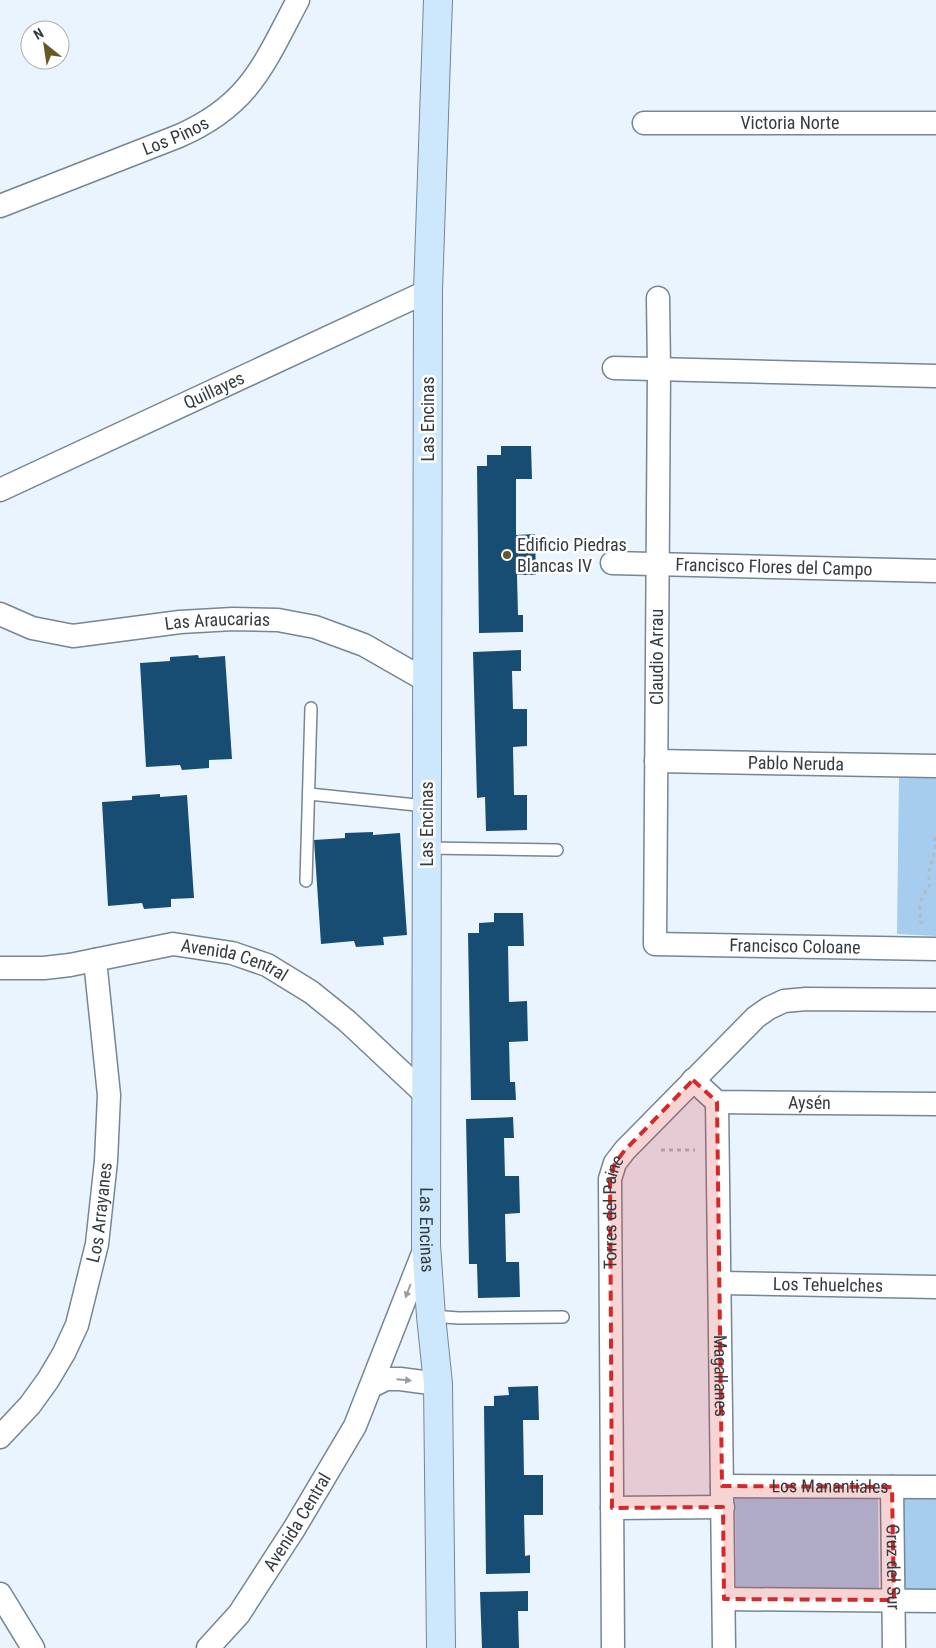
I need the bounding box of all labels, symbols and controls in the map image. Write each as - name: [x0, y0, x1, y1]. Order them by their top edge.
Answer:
- north arrow: [20, 20, 70, 70]
- text: N: [31, 25, 46, 43]
- street label: Los Pinos: [139, 112, 212, 159]
- street label: Victoria Norte: [740, 112, 840, 133]
- street label: Quillayes: [180, 367, 247, 413]
- street label: Las Encinas: [417, 376, 438, 462]
- place label: Edificio Piedras Blancas IV: [517, 534, 627, 576]
- marker: Edificio Piedras Blancas IV: [501, 549, 513, 561]
- street label: Francisco Flores del Campo: [675, 554, 873, 579]
- street label: Las Araucarias: [163, 608, 270, 634]
- street label: Claudio Arrau: [646, 609, 667, 705]
- street label: Pablo Neruda: [748, 752, 844, 774]
- street label: Las Encinas: [416, 781, 437, 867]
- street label: Avenida Central: [180, 934, 292, 985]
- street label: Francisco Coloane: [729, 934, 861, 958]
- street label: Aysén: [788, 1092, 831, 1113]
- street label: Torres del Paine: [599, 1150, 628, 1269]
- street label: Los Arrayanes: [82, 1161, 116, 1265]
- street label: Las Encinas: [416, 1187, 439, 1273]
- street label: Los Tehuelches: [773, 1273, 883, 1296]
- one-way arrow: [404, 1284, 412, 1299]
- street label: Magallanes: [710, 1335, 732, 1417]
- one-way arrow: [397, 1376, 413, 1384]
- street label: Avenida Central: [259, 1469, 335, 1575]
- street label: Los Manantiales: [771, 1475, 889, 1497]
- street label: Cruz del Sur: [882, 1524, 905, 1610]

